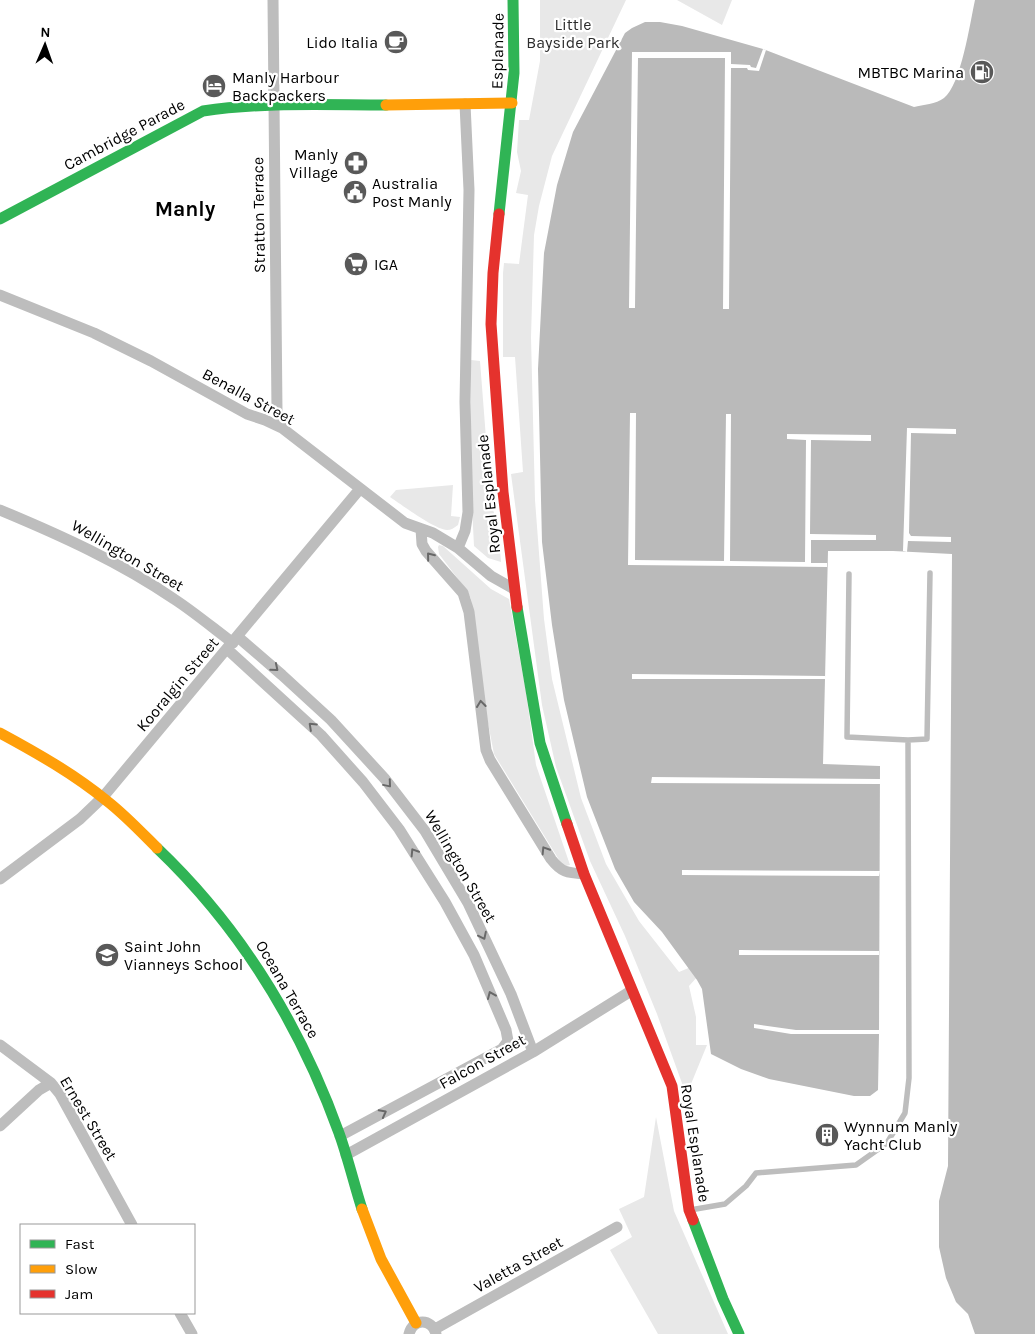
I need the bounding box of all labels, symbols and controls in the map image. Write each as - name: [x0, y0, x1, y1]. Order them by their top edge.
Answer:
- street label: Esplanade: [487, 13, 508, 89]
- park label: Little Bayside Park: [526, 15, 620, 52]
- north arrow: [20, 20, 70, 70]
- text: N: [40, 24, 51, 41]
- cafe icon: Lido Italia: [383, 29, 409, 55]
- place label: Lido Italia: [306, 33, 378, 52]
- fuel station icon: MBTBC Marina: [969, 59, 995, 85]
- place label: MBTBC Marina: [858, 63, 964, 82]
- place label: Manly Harbour Backpackers: [232, 68, 339, 105]
- hotel icon: Manly Harbour Backpackers: [201, 73, 227, 99]
- street label: Cambridge Parade: [61, 95, 188, 174]
- place label: Manly Village: [289, 145, 339, 182]
- pharmacy icon: Manly Village: [343, 150, 369, 176]
- street label: Stratton Terrace: [248, 157, 269, 273]
- place label: Australia Post Manly: [372, 174, 452, 211]
- public building icon: Australia Post Manly: [342, 179, 368, 205]
- district label: Manly: [155, 197, 216, 221]
- supermarket icon: IGA: [343, 251, 369, 277]
- place label: IGA: [374, 255, 398, 274]
- street label: Benalla Street: [199, 364, 298, 429]
- street label: Royal Esplanade: [473, 434, 504, 554]
- street label: Wellington Street: [68, 516, 187, 595]
- one-way arrow: [427, 552, 436, 561]
- street label: Kooralgin Street: [132, 633, 222, 735]
- one-way arrow: [269, 662, 278, 671]
- one-way arrow: [476, 700, 487, 708]
- one-way arrow: [308, 723, 317, 732]
- one-way arrow: [383, 778, 391, 787]
- street label: Wellington Street: [421, 807, 500, 926]
- one-way arrow: [542, 847, 552, 856]
- one-way arrow: [410, 849, 420, 858]
- one-way arrow: [477, 931, 488, 940]
- place label: Saint John Vianneys School: [124, 937, 243, 974]
- street label: Oceana Terrace: [252, 937, 323, 1042]
- school or university icon: Saint John Vianneys School: [94, 942, 120, 968]
- one-way arrow: [487, 991, 498, 1000]
- street label: Falcon Street: [436, 1030, 529, 1093]
- street label: Ernest Street: [56, 1073, 121, 1164]
- street label: Royal Esplanade: [677, 1083, 714, 1203]
- one-way arrow: [378, 1109, 387, 1119]
- place label: Wynnum Manly Yacht Club: [844, 1117, 958, 1154]
- building icon: Wynnum Manly Yacht Club: [814, 1122, 840, 1148]
- legend: [20, 1224, 195, 1314]
- street label: Valetta Street: [471, 1232, 566, 1297]
- text: Fast: [65, 1235, 95, 1253]
- text: Slow: [65, 1260, 97, 1278]
- text: Jam: [65, 1285, 93, 1303]

